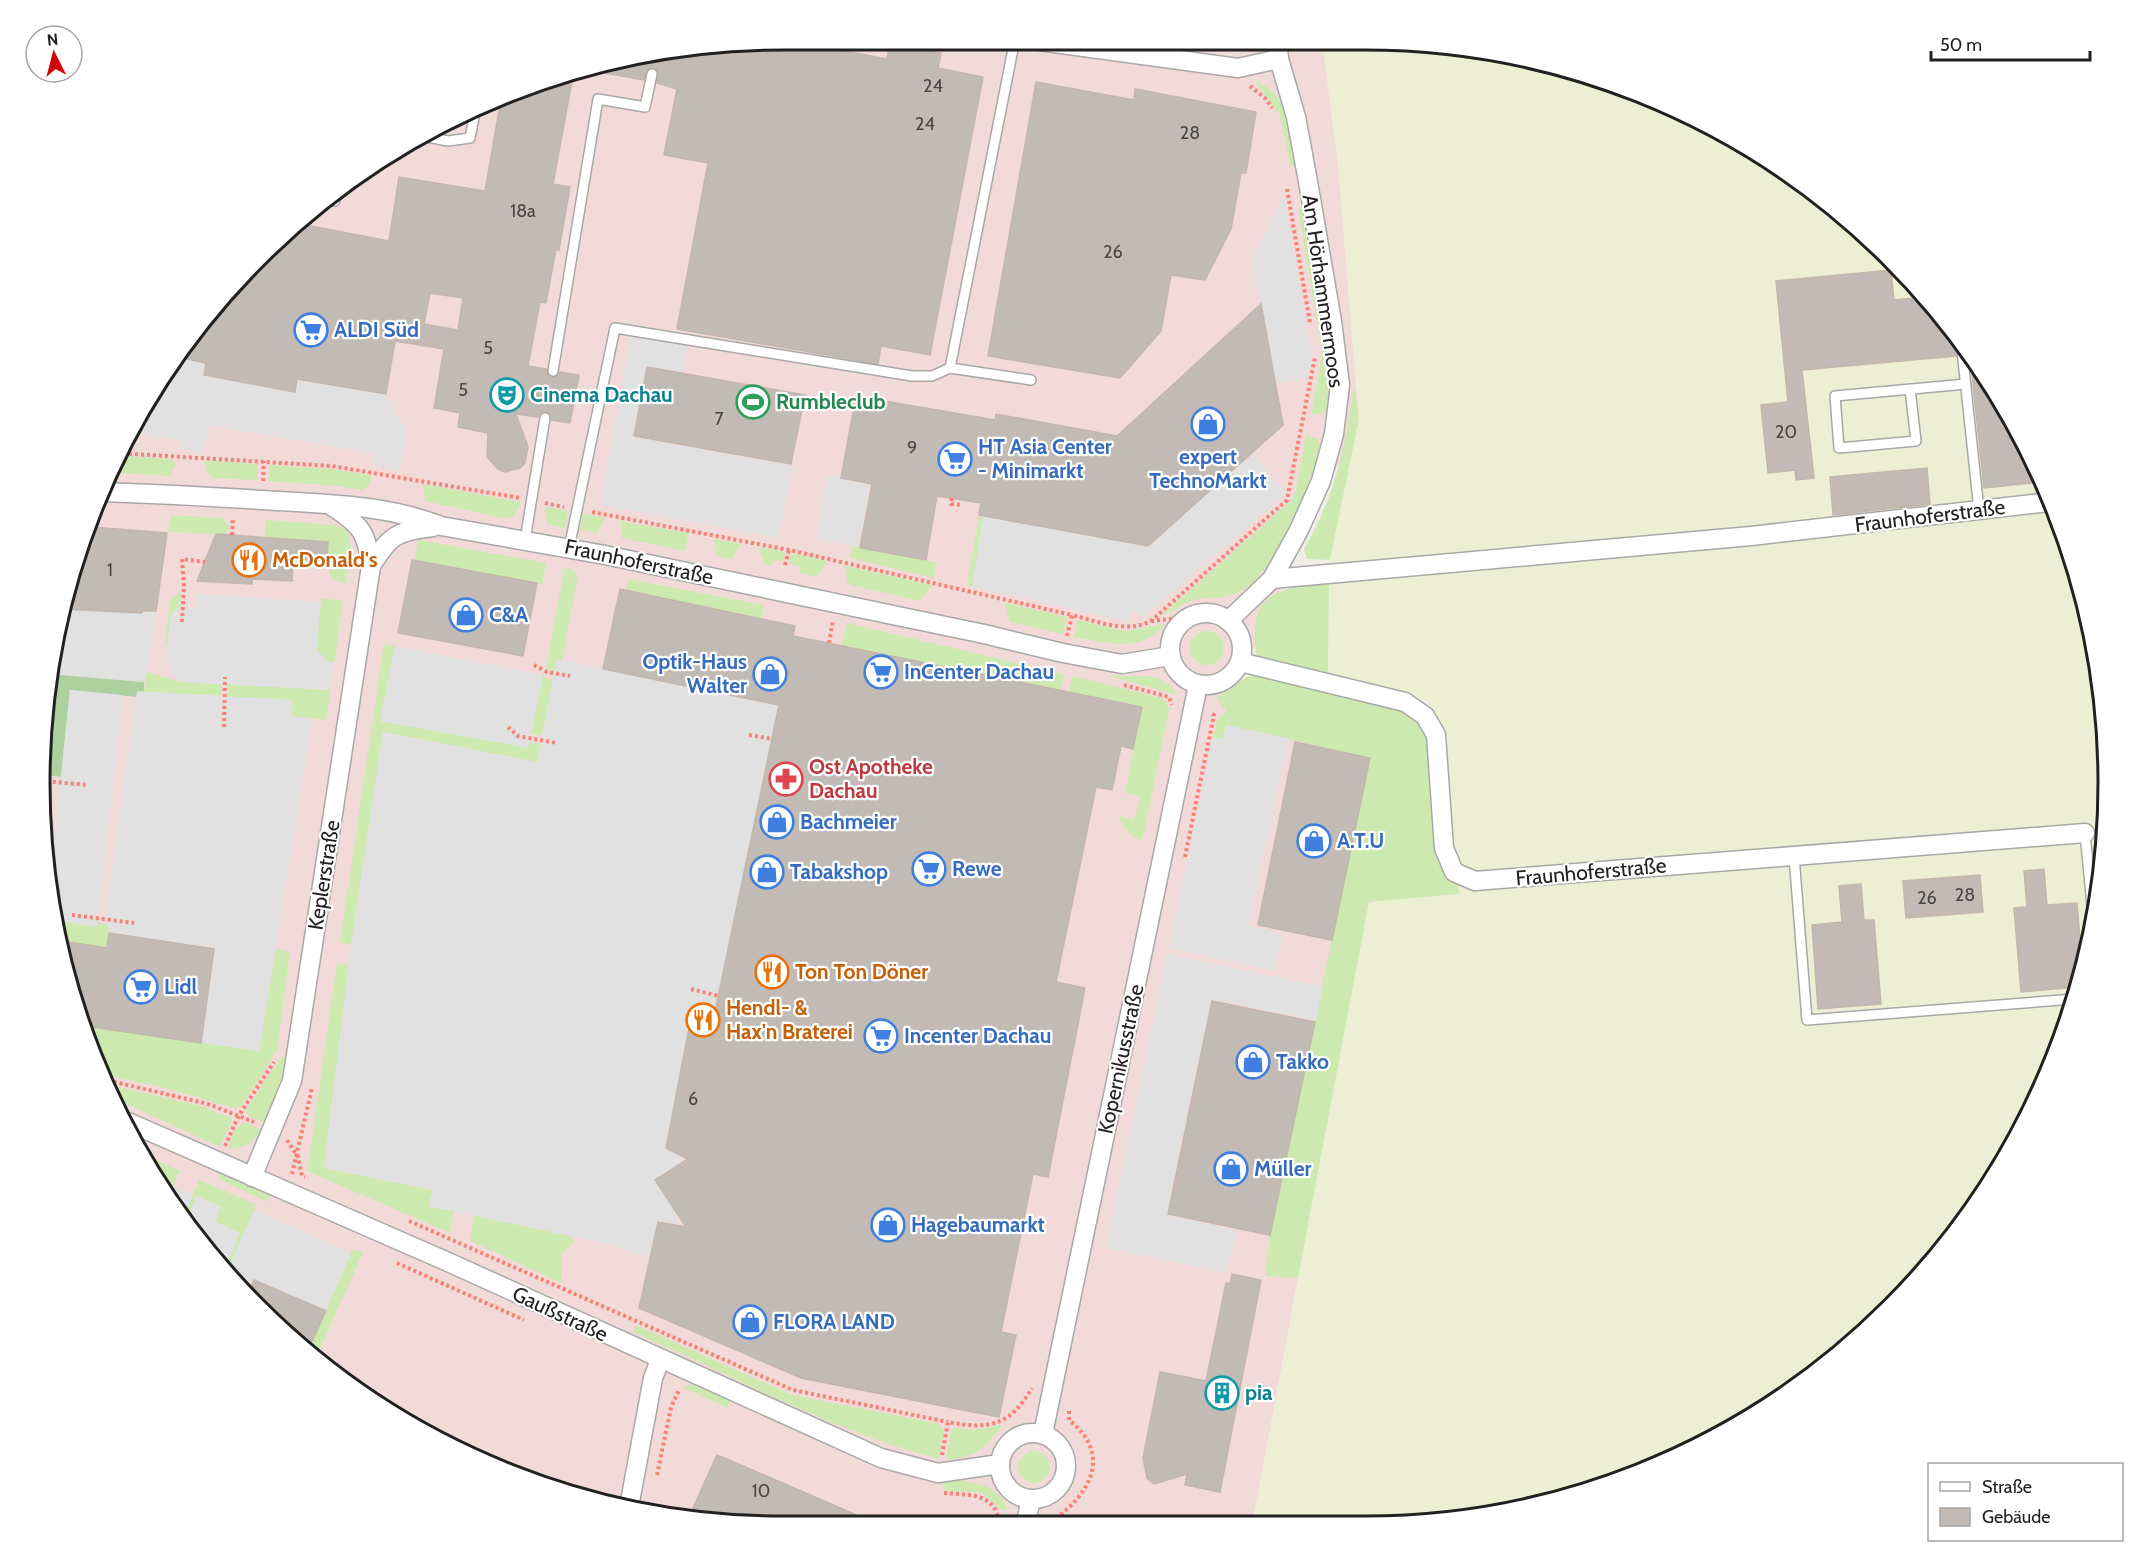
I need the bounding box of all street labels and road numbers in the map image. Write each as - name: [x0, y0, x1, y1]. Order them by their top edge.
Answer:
- street label: Am Hörhammermoos: [1298, 193, 1349, 389]
- street label: Fraunhoferstraße: [1853, 494, 2007, 537]
- street label: Fraunhoferstraße: [562, 534, 716, 590]
- street label: Keplerstraße: [302, 818, 345, 932]
- street label: Fraunhoferstraße: [1514, 852, 1668, 891]
- street label: Kopernikusstraße: [1092, 982, 1149, 1136]
- street label: Gaußstraße: [509, 1281, 612, 1347]

